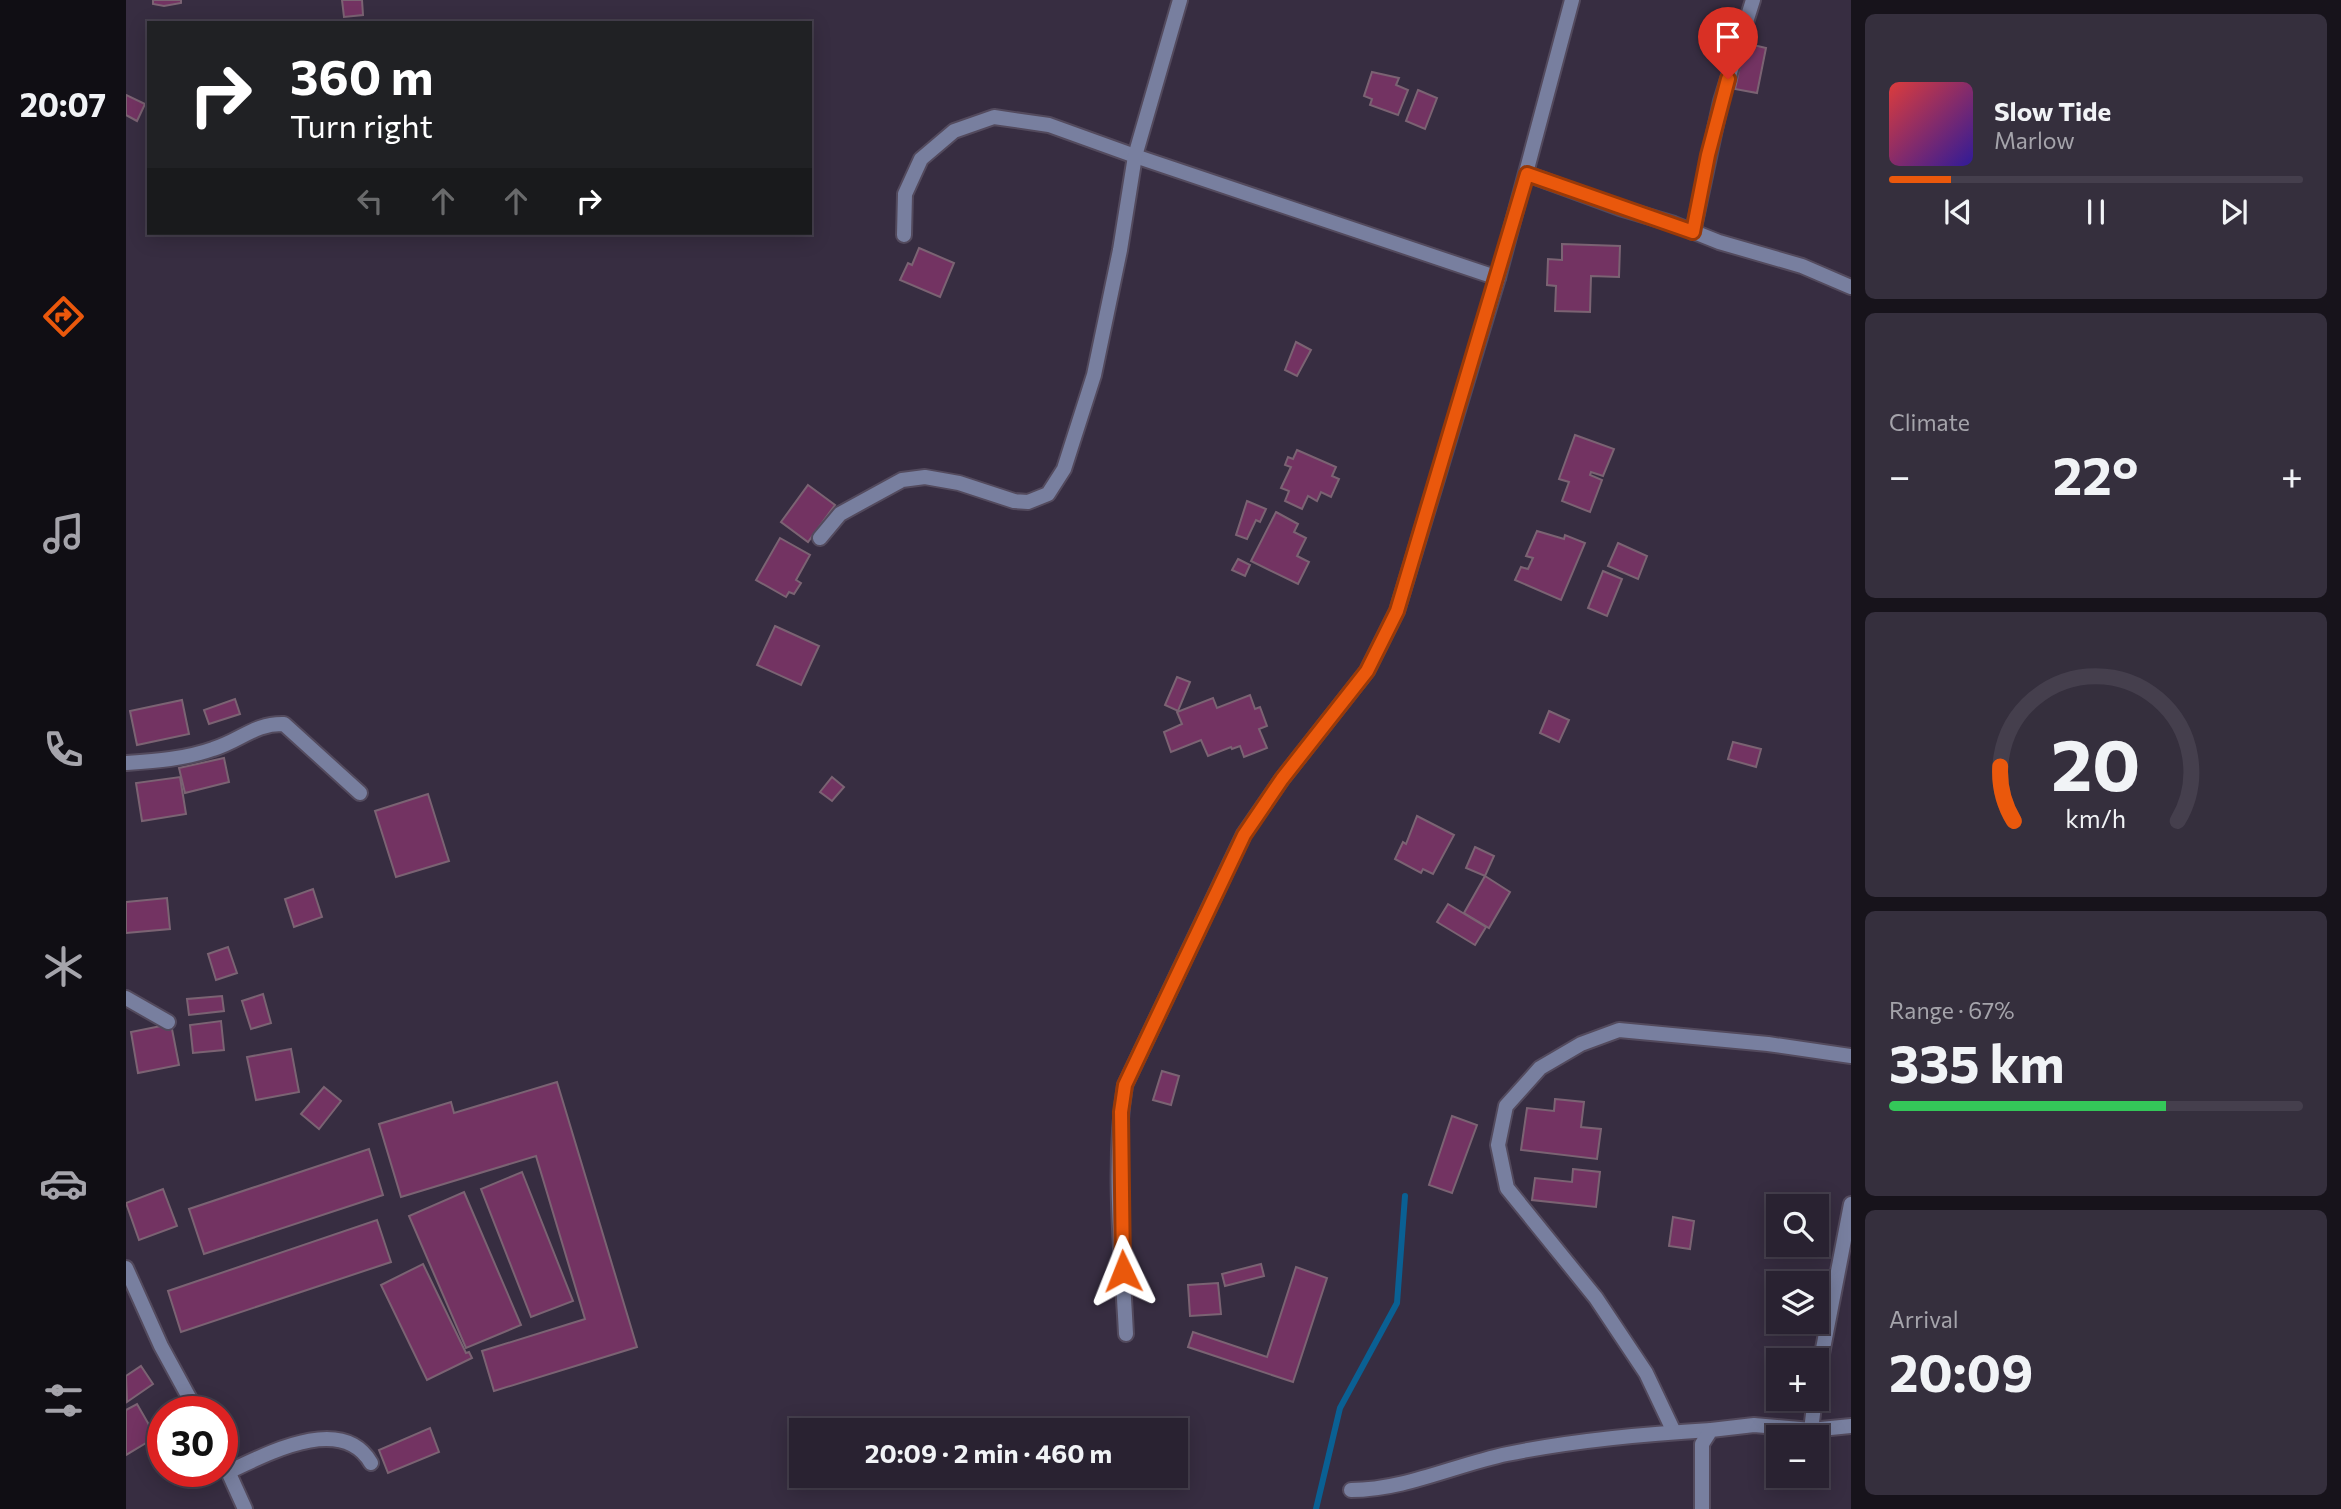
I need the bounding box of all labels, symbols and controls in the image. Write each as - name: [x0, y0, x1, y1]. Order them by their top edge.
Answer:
- pin: [1698, 7, 1758, 79]
- icon: arrive: [1709, 18, 1747, 56]
- text: 360 m: [290, 45, 433, 105]
- icon: right: [175, 49, 266, 140]
- text: 20:07: [20, 84, 106, 124]
- text: Slow Tide: [1994, 95, 2111, 126]
- text: Turn right: [290, 105, 433, 145]
- text: Marlow: [1994, 126, 2075, 154]
- icon: left: [351, 182, 389, 220]
- icon: ahead: [424, 182, 462, 220]
- icon: ahead: [497, 182, 535, 220]
- icon: right: [570, 182, 608, 220]
- icon: previous: [1939, 193, 1977, 231]
- icon: pause: [2077, 193, 2115, 231]
- icon: next: [2215, 193, 2253, 231]
- icon: directions: [39, 292, 88, 341]
- text: Climate: [1889, 408, 1970, 436]
- text: 22°: [2053, 442, 2138, 506]
- text: −: [1889, 451, 1911, 498]
- text: +: [2281, 451, 2303, 498]
- icon: music: [39, 509, 88, 558]
- text: 20: [2051, 717, 2141, 806]
- icon: phone: [39, 725, 88, 774]
- text: km/h: [2066, 802, 2126, 832]
- icon: climate: [39, 942, 88, 991]
- text: Range · 67%: [1889, 996, 2014, 1024]
- text: 335 km: [1889, 1030, 2065, 1094]
- icon: car: [39, 1159, 88, 1208]
- map controls: [1766, 1194, 1829, 1488]
- button: search: [1766, 1194, 1829, 1257]
- position arrow: [1086, 1234, 1160, 1308]
- button: layers: [1766, 1271, 1829, 1334]
- text: Arrival: [1889, 1305, 1959, 1333]
- text: 20:09: [1889, 1339, 2033, 1403]
- button: +: [1766, 1348, 1829, 1411]
- icon: filters: [39, 1376, 88, 1425]
- speed limit sign: 30: [147, 1396, 238, 1487]
- button: −: [1766, 1425, 1829, 1488]
- text: 20:09 · 2 min · 460 m: [865, 1437, 1112, 1468]

